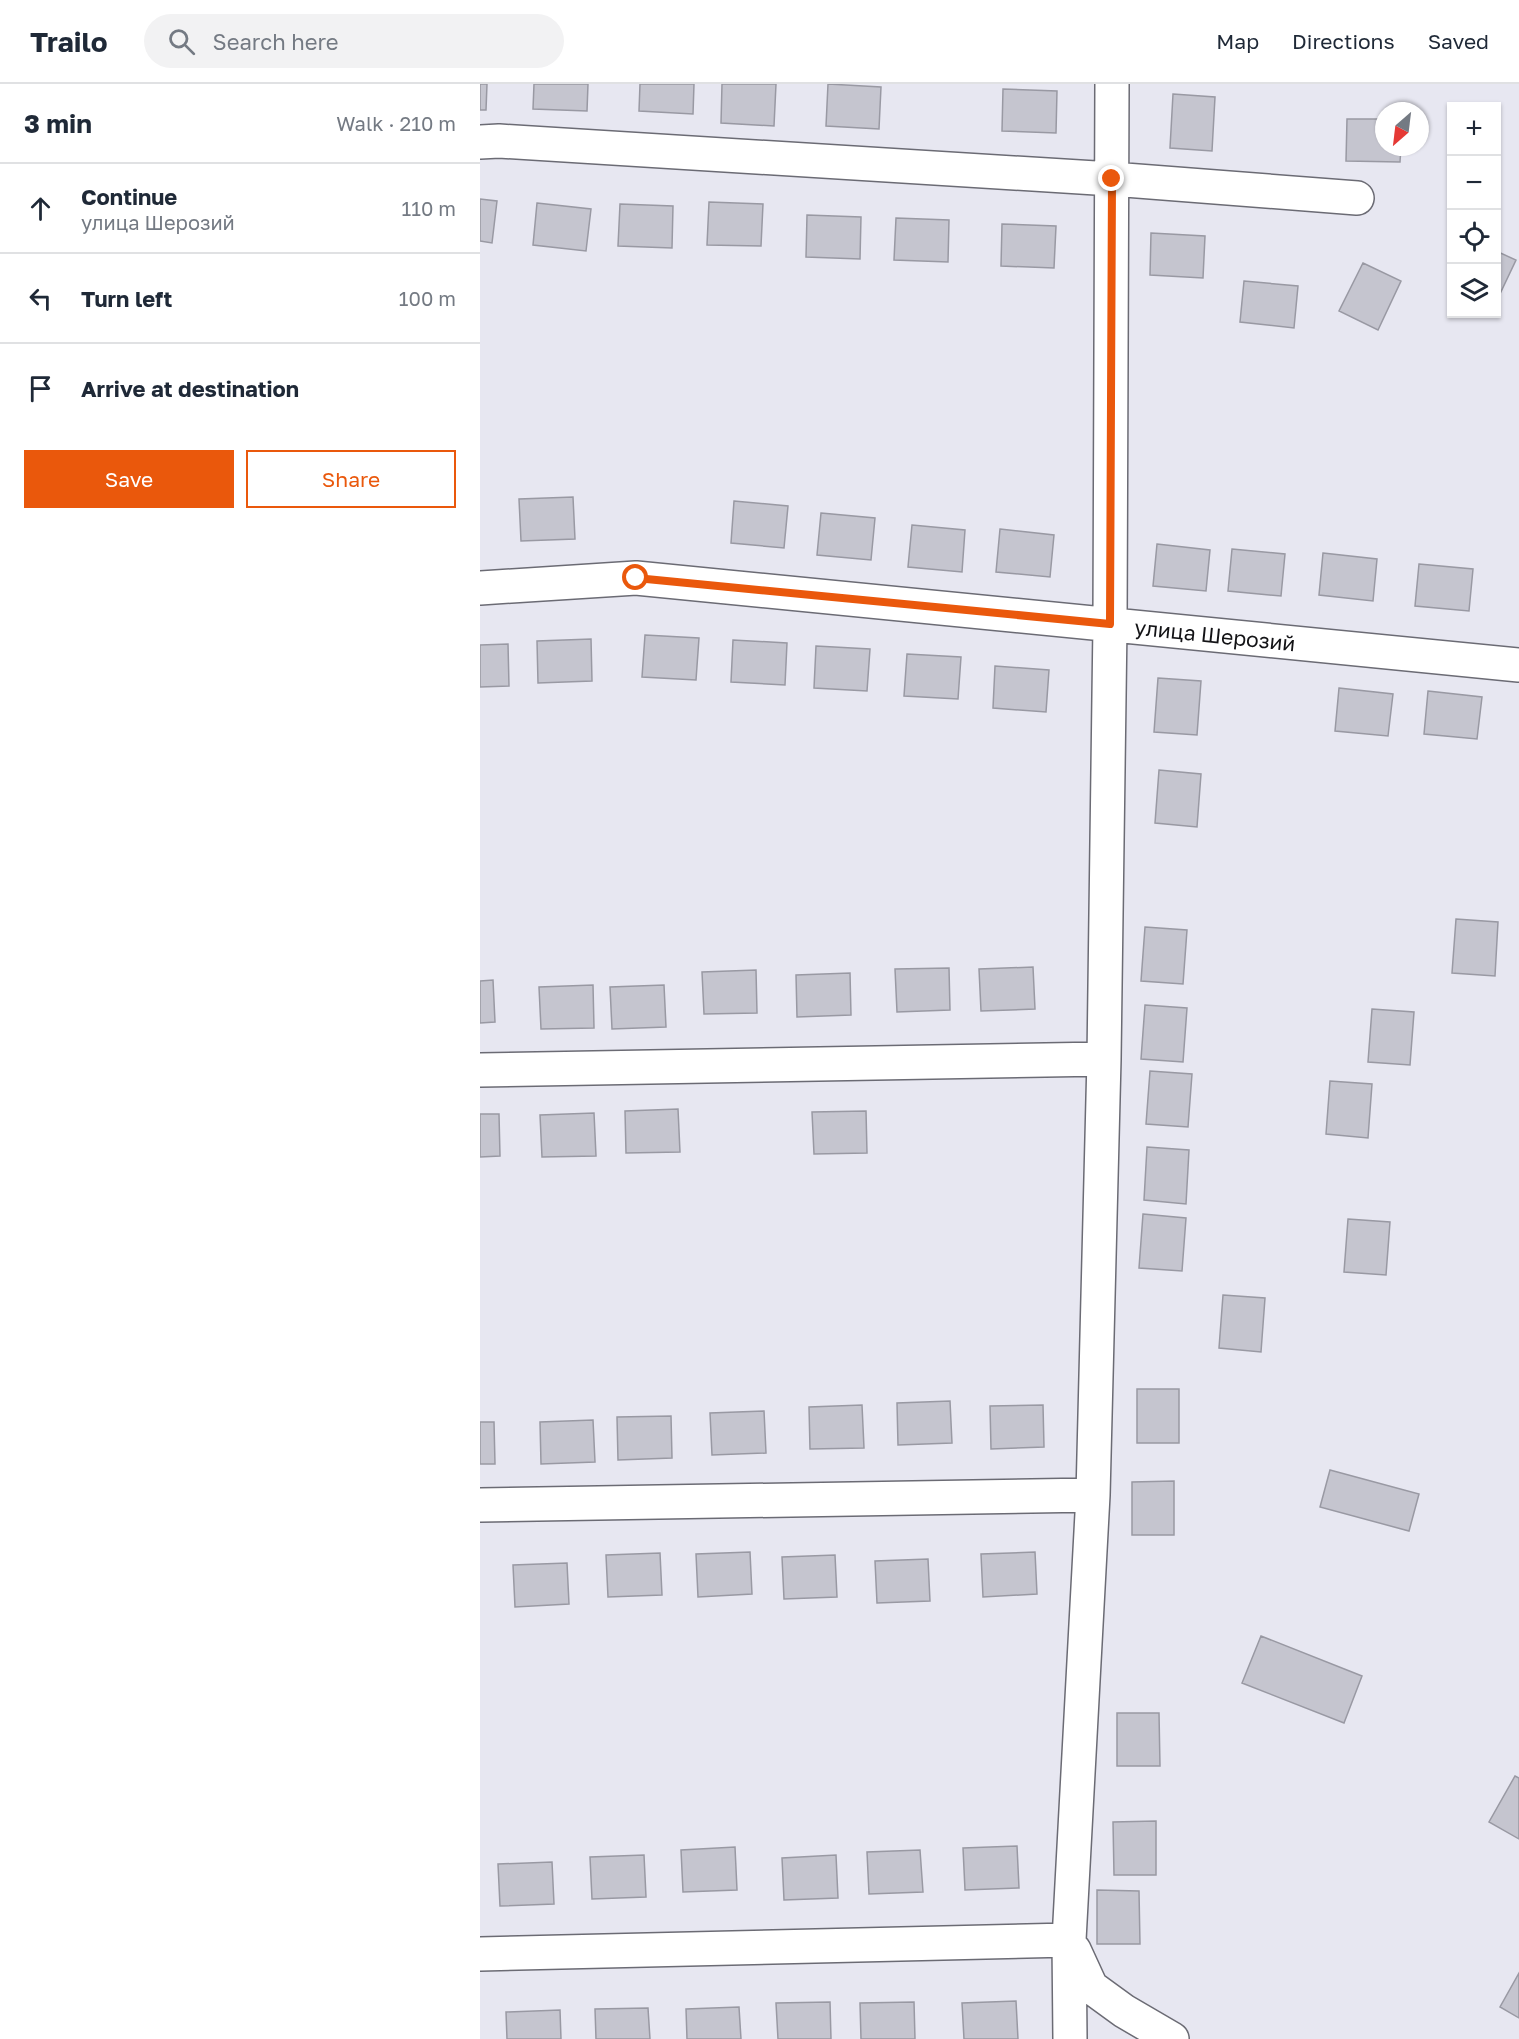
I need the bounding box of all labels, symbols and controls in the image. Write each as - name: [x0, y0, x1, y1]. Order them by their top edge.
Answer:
- search box: [144, 14, 564, 68]
- text: Trailo: [30, 25, 108, 58]
- icon: search: [165, 25, 198, 58]
- text: Search here: [213, 28, 339, 55]
- text: Map: [1216, 28, 1259, 54]
- text: Directions: [1292, 28, 1395, 54]
- text: Saved: [1428, 28, 1489, 54]
- north arrow: [1375, 102, 1429, 156]
- map controls: [1447, 102, 1501, 318]
- button: +: [1447, 102, 1501, 156]
- text: 3 min: [24, 108, 92, 139]
- text: Walk · 210 m: [336, 111, 456, 135]
- button: −: [1447, 156, 1501, 210]
- route end: [1098, 165, 1124, 191]
- text: Continue: [81, 183, 177, 210]
- icon: ahead: [24, 192, 57, 225]
- text: 110 m: [402, 196, 456, 220]
- text: улица Шерозий: [81, 210, 235, 234]
- button: locate: [1447, 210, 1501, 264]
- button: layers: [1447, 264, 1501, 318]
- icon: left: [24, 282, 57, 315]
- text: Turn left: [81, 285, 172, 312]
- text: 100 m: [399, 286, 456, 310]
- icon: arrive: [24, 372, 57, 405]
- text: Arrive at destination: [81, 375, 299, 402]
- button: Save: [24, 450, 234, 508]
- button: Share: [246, 450, 456, 508]
- route start: [622, 564, 648, 590]
- street label: улица Шерозий: [1133, 614, 1297, 656]

